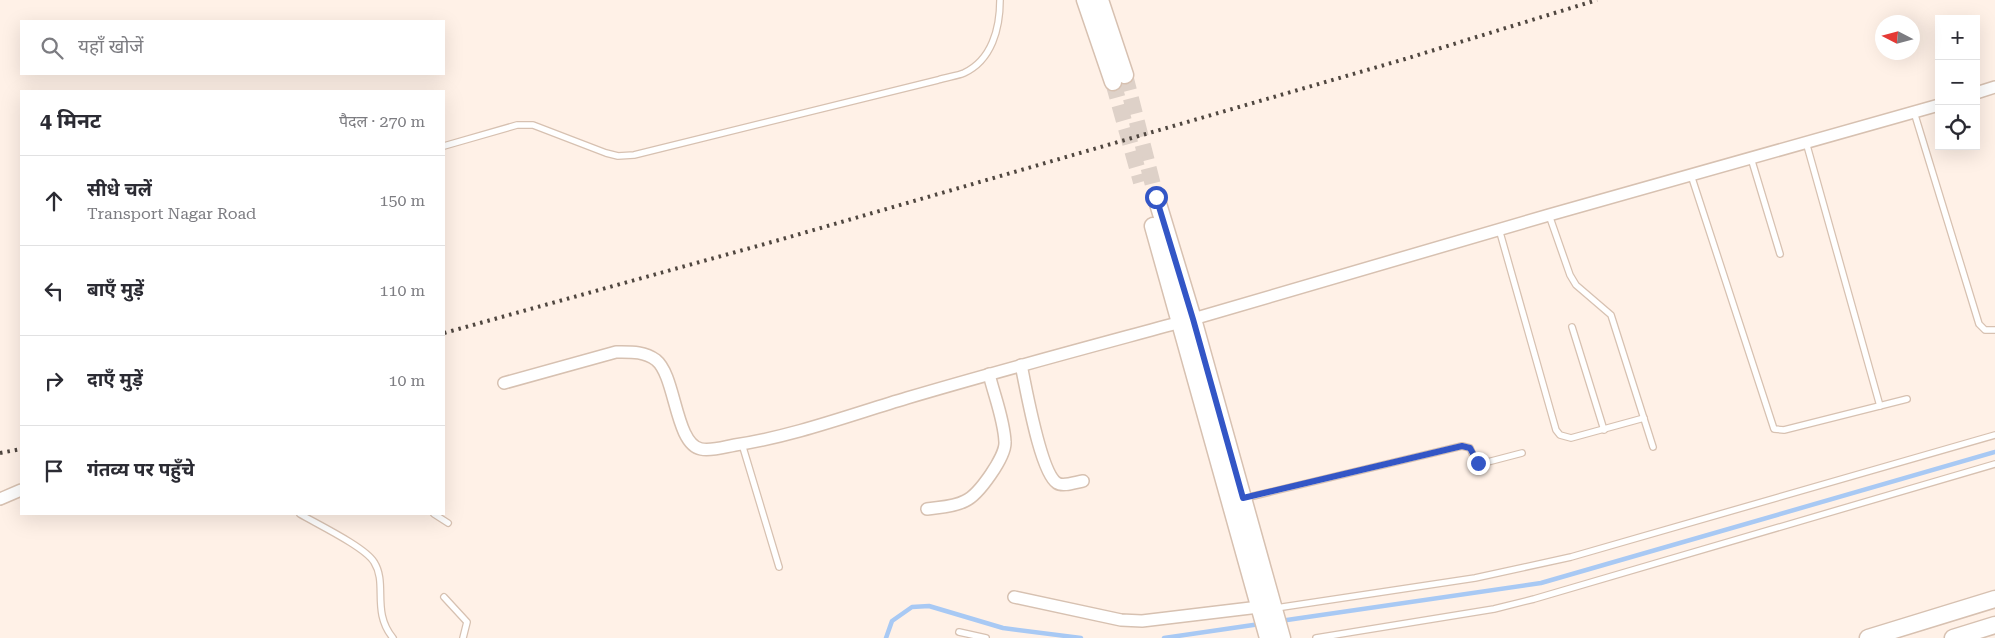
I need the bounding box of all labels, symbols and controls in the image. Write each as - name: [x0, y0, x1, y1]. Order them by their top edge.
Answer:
- north arrow: [1875, 15, 1920, 60]
- map controls: [1935, 15, 1980, 150]
- button: +: [1935, 15, 1980, 60]
- search box: [20, 20, 445, 75]
- icon: search: [38, 34, 66, 62]
- text: यहाँ खोजें: [78, 35, 143, 58]
- button: −: [1935, 60, 1980, 105]
- button: locate: [1935, 105, 1980, 150]
- text: 4 मिनट: [40, 109, 101, 133]
- text: पैदल · 270 m: [339, 112, 425, 131]
- text: सीधे चलें: [87, 178, 152, 201]
- route start: [1145, 186, 1168, 209]
- icon: ahead: [40, 187, 68, 215]
- text: 150 m: [379, 191, 425, 210]
- text: Transport Nagar Road: [87, 204, 256, 223]
- icon: left: [40, 277, 68, 305]
- text: बाएँ मुड़ें: [87, 278, 144, 301]
- text: 110 m: [379, 281, 425, 300]
- icon: right: [40, 367, 68, 395]
- text: दाएँ मुड़ें: [87, 368, 143, 391]
- text: 10 m: [388, 371, 425, 390]
- route end: [1467, 452, 1490, 475]
- icon: arrive: [40, 457, 68, 485]
- text: गंतव्य पर पहुँचे: [87, 458, 194, 481]

